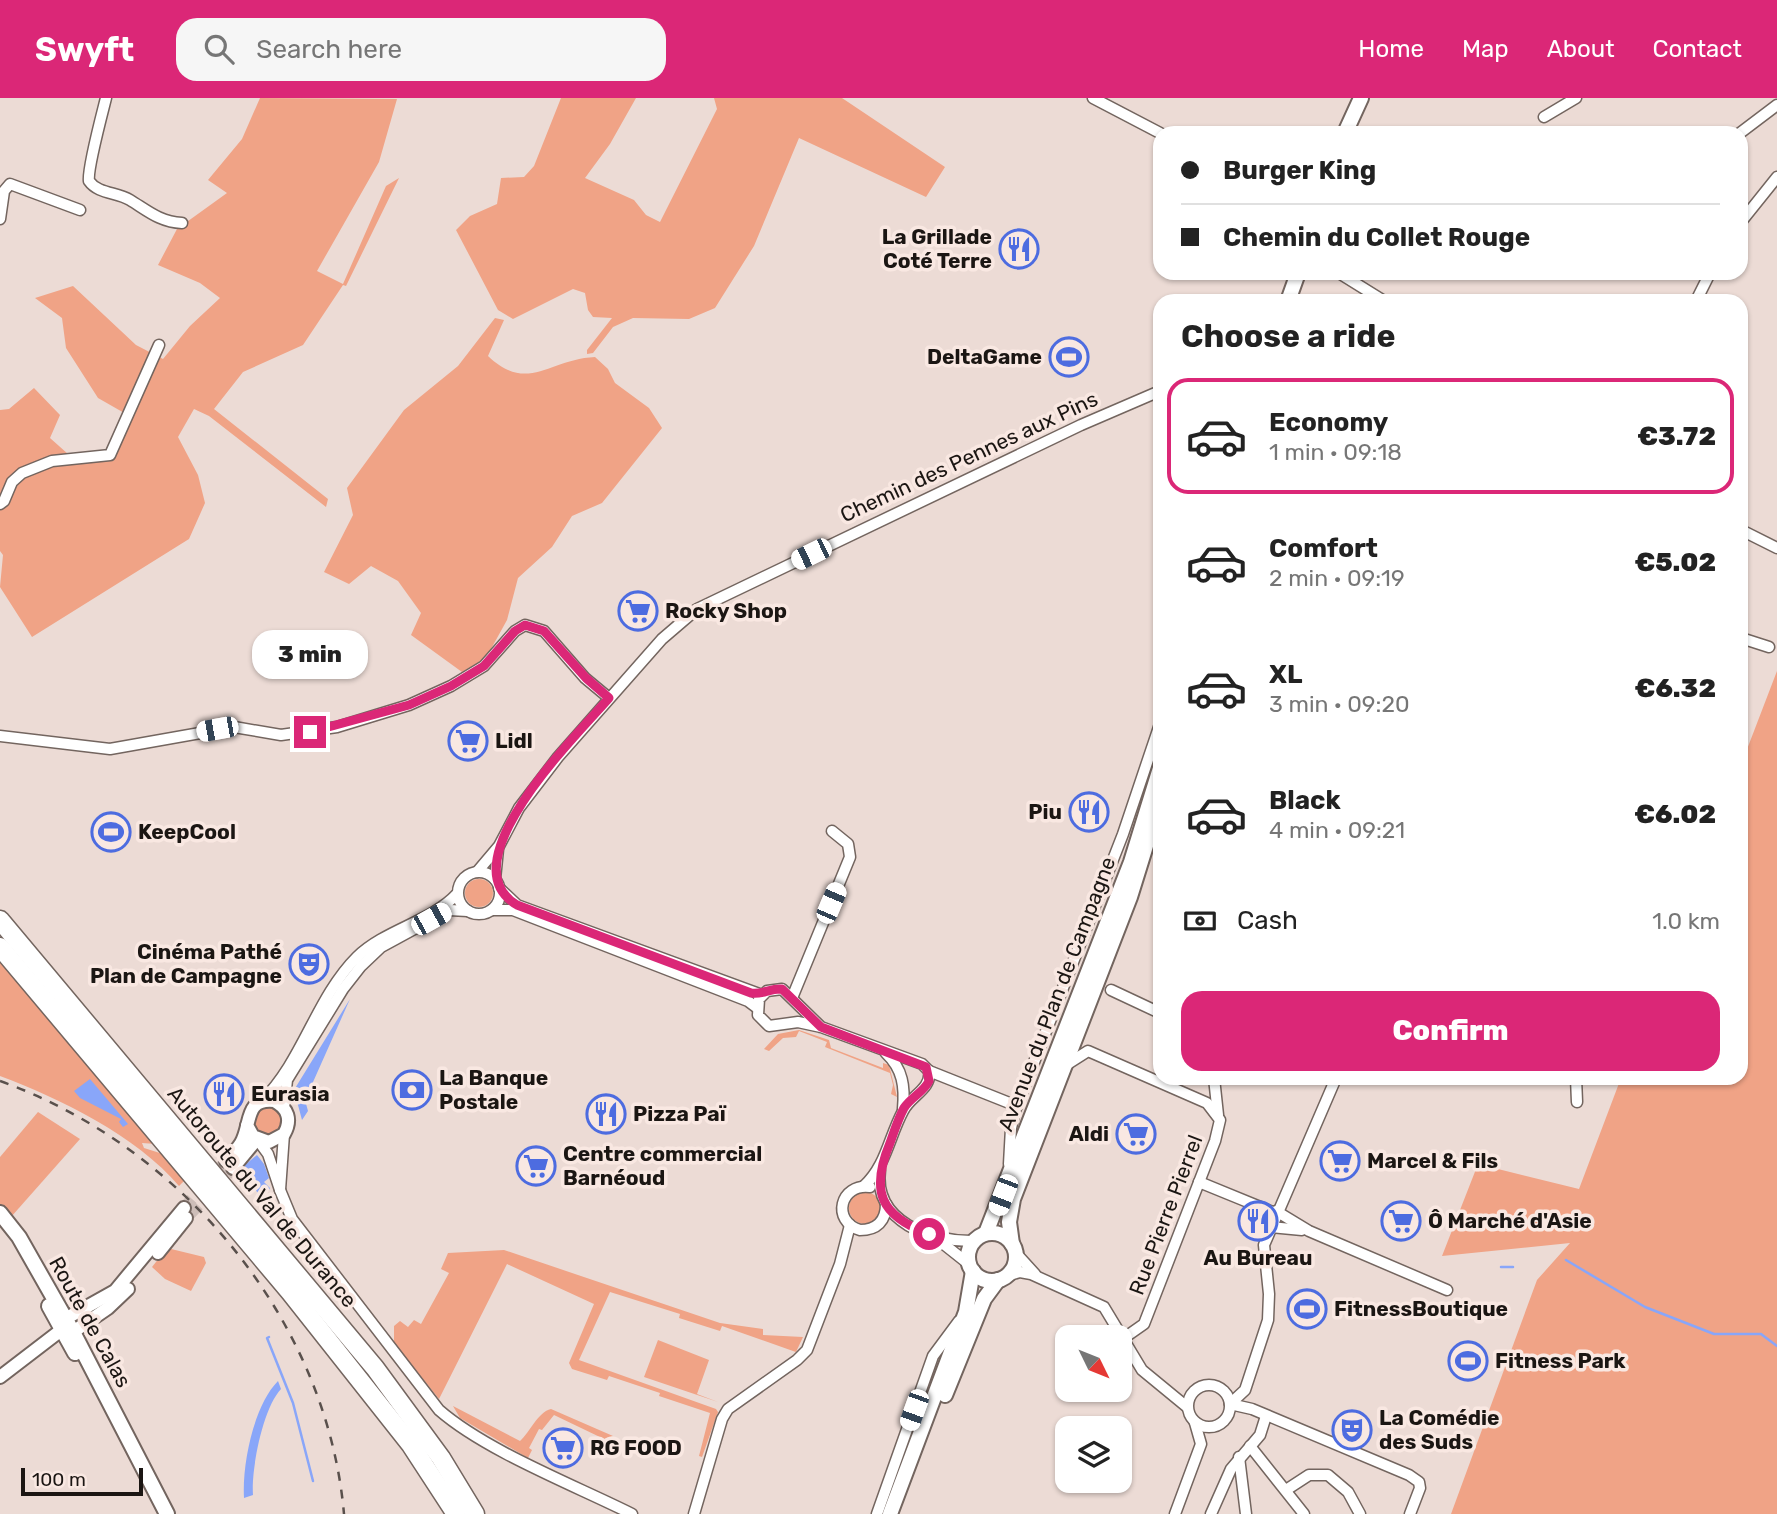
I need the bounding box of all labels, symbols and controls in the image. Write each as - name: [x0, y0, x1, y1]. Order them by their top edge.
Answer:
- search box: [176, 18, 666, 81]
- text: Swyft: [35, 30, 134, 69]
- icon: search: [200, 30, 238, 68]
- text: Search here: [256, 34, 402, 65]
- text: Home: [1358, 35, 1424, 63]
- text: Map: [1462, 35, 1509, 63]
- text: About: [1547, 35, 1615, 63]
- text: Contact: [1653, 35, 1742, 63]
- text: Burger King: [1223, 155, 1376, 186]
- text: Chemin du Collet Rouge: [1223, 222, 1530, 253]
- place label: La Grillade Coté Terre: [882, 224, 992, 273]
- restaurant icon: La Grillade Coté Terre: [998, 228, 1040, 270]
- text: Choose a ride: [1181, 317, 1395, 355]
- sports icon: DeltaGame: [1048, 336, 1090, 378]
- place label: DeltaGame: [927, 344, 1042, 369]
- street label: Chemin des Pennes aux Pins: [836, 386, 1101, 527]
- icon: car: [1185, 405, 1248, 468]
- text: Economy: [1269, 407, 1388, 438]
- text: €3.72: [1637, 421, 1716, 452]
- text: 1 min · 09:18: [1269, 438, 1402, 466]
- icon: car: [1185, 531, 1248, 594]
- text: Comfort: [1269, 533, 1378, 564]
- car: [788, 535, 835, 573]
- text: €5.02: [1634, 547, 1716, 578]
- text: 2 min · 09:19: [1269, 564, 1405, 592]
- supermarket icon: Rocky Shop: [617, 590, 659, 632]
- place label: Rocky Shop: [665, 598, 787, 623]
- callout: 3 min: [252, 630, 368, 680]
- text: 3 min: [278, 640, 342, 668]
- icon: car: [1185, 657, 1248, 720]
- text: XL: [1269, 659, 1302, 690]
- text: €6.32: [1635, 673, 1716, 704]
- text: 3 min · 09:20: [1269, 690, 1410, 718]
- car: [195, 715, 240, 743]
- route end: [294, 716, 326, 748]
- supermarket icon: Lidl: [447, 720, 489, 762]
- place label: Lidl: [495, 728, 533, 753]
- icon: car: [1185, 783, 1248, 846]
- text: Black: [1269, 785, 1341, 816]
- restaurant icon: Piu: [1068, 791, 1110, 833]
- place label: Piu: [1028, 799, 1062, 824]
- text: €6.02: [1634, 799, 1716, 830]
- sports icon: KeepCool: [90, 811, 132, 853]
- text: 4 min · 09:21: [1269, 816, 1405, 844]
- place label: KeepCool: [138, 819, 236, 844]
- street label: Avenue du Plan de Campagne: [993, 853, 1120, 1135]
- car: [814, 880, 849, 926]
- car: [408, 900, 455, 938]
- icon: cash: [1181, 902, 1219, 940]
- text: Cash: [1237, 905, 1298, 936]
- text: 1.0 km: [1652, 907, 1720, 935]
- place label: Cinéma Pathé Plan de Campagne: [90, 939, 282, 988]
- theatre icon: Cinéma Pathé Plan de Campagne: [288, 943, 330, 985]
- button: Confirm: [1181, 991, 1720, 1071]
- place label: La Banque Postale: [439, 1065, 548, 1114]
- bank icon: La Banque Postale: [391, 1069, 433, 1111]
- restaurant icon: Eurasia: [203, 1073, 245, 1115]
- street label: Autoroute du Val de Durance: [163, 1081, 362, 1312]
- place label: Eurasia: [251, 1081, 330, 1106]
- restaurant icon: Pizza Paï: [585, 1093, 627, 1135]
- place label: Pizza Paï: [633, 1101, 727, 1126]
- supermarket icon: Aldi: [1115, 1113, 1157, 1155]
- place label: Aldi: [1069, 1121, 1109, 1146]
- street label: Rue Pierre Pierrel: [1124, 1131, 1208, 1298]
- supermarket icon: Marcel & Fils: [1319, 1140, 1361, 1182]
- place label: Centre commercial Barnéoud: [563, 1141, 762, 1190]
- supermarket icon: Centre commercial Barnéoud: [515, 1145, 557, 1187]
- place label: Marcel & Fils: [1367, 1148, 1498, 1173]
- car: [986, 1172, 1021, 1218]
- restaurant icon: Au Bureau: [1237, 1200, 1279, 1242]
- supermarket icon: Ô Marché d'Asie: [1380, 1200, 1422, 1242]
- place label: Ô Marché d'Asie: [1428, 1208, 1592, 1233]
- route start: [913, 1218, 945, 1250]
- place label: Au Bureau: [1204, 1245, 1312, 1270]
- street label: Route de Calas: [44, 1252, 137, 1392]
- sports icon: FitnessBoutique: [1286, 1288, 1328, 1330]
- place label: FitnessBoutique: [1334, 1296, 1508, 1321]
- north arrow: [1055, 1325, 1132, 1402]
- map controls: [1055, 1325, 1132, 1493]
- sports icon: Fitness Park: [1447, 1340, 1489, 1382]
- place label: Fitness Park: [1495, 1348, 1626, 1373]
- car: [897, 1387, 932, 1433]
- place label: La Comédie des Suds: [1379, 1405, 1499, 1454]
- theatre icon: La Comédie des Suds: [1331, 1409, 1373, 1451]
- button: layers: [1055, 1416, 1132, 1493]
- supermarket icon: RG FOOD: [542, 1427, 584, 1469]
- place label: RG FOOD: [590, 1435, 682, 1460]
- scale bar: [21, 1465, 144, 1497]
- text: 100 m: [32, 1468, 86, 1491]

